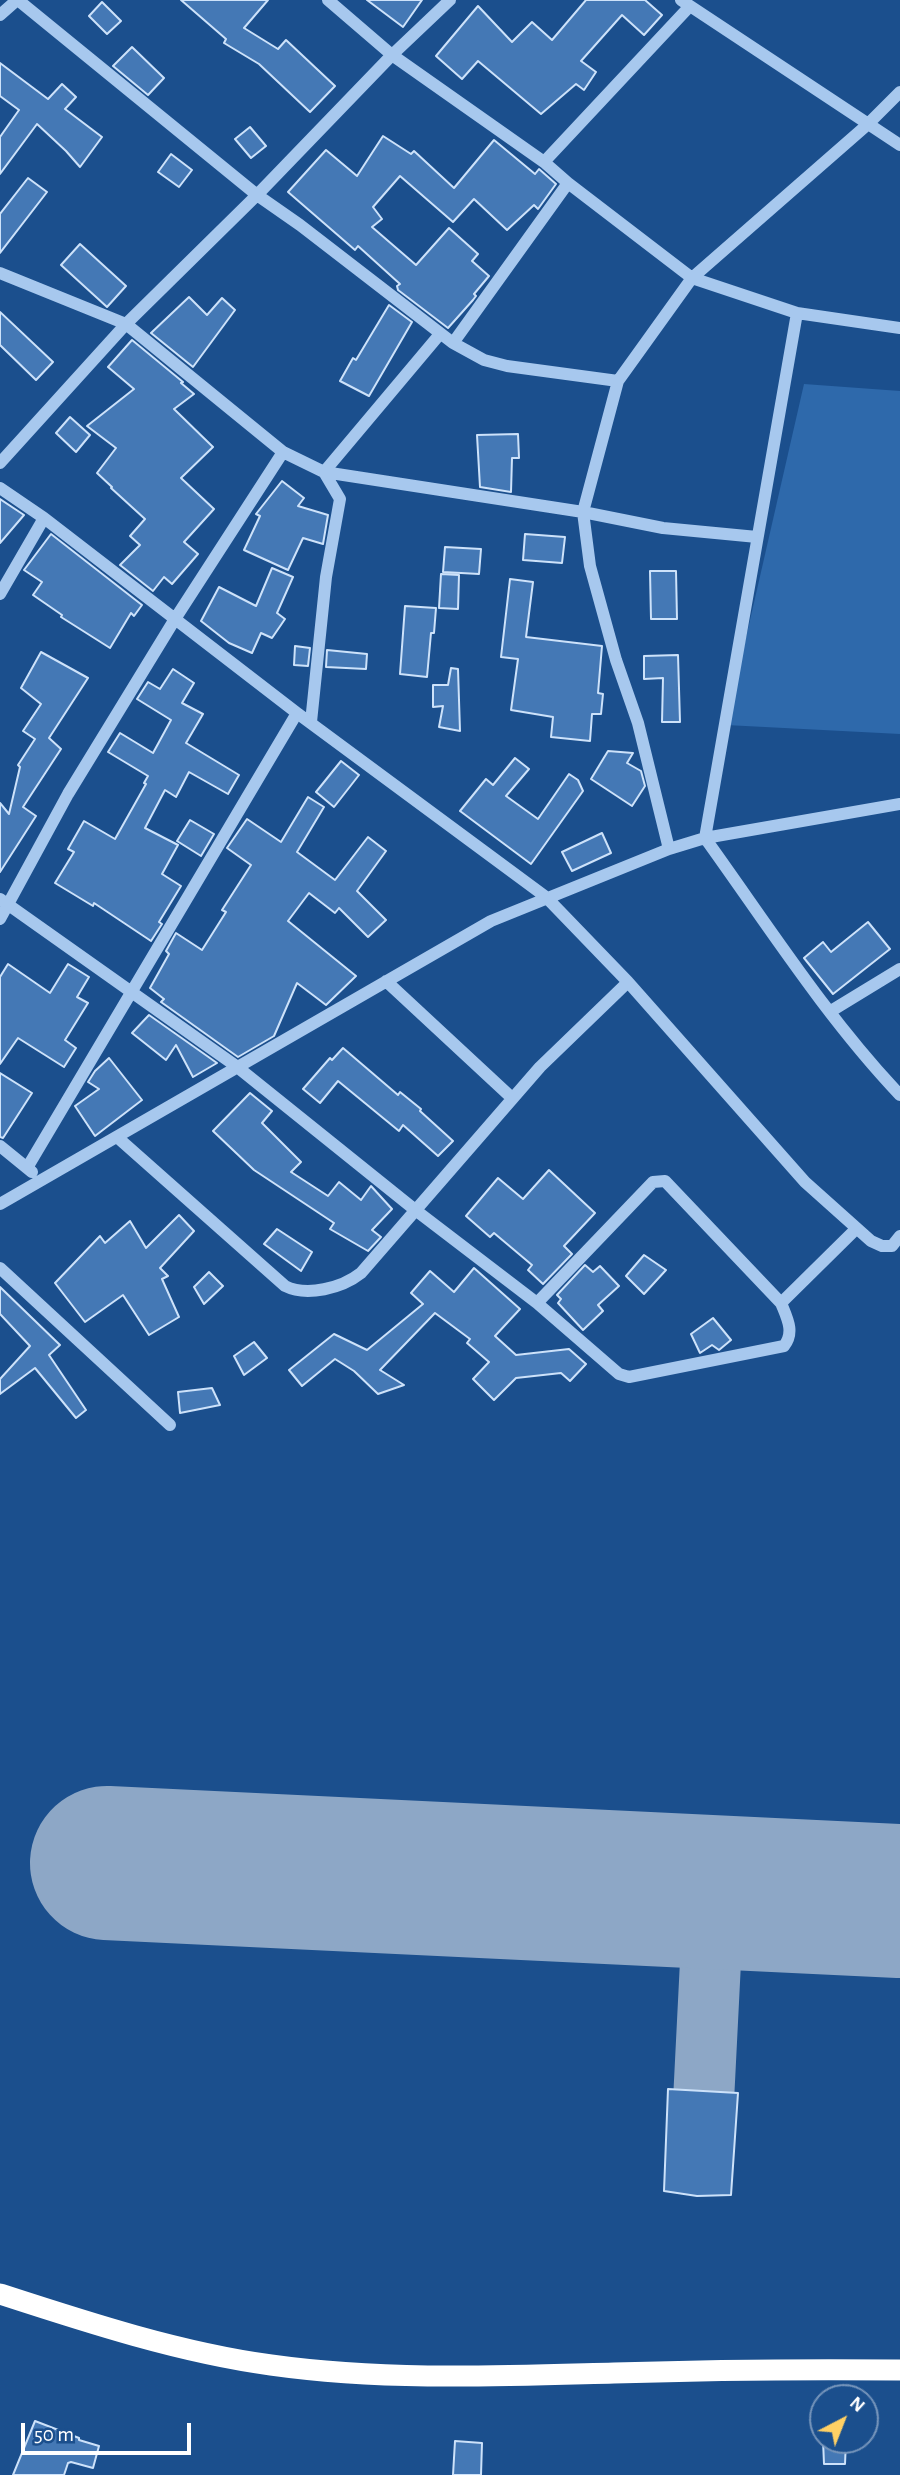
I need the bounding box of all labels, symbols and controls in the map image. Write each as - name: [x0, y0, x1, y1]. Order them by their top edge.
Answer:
- north arrow: [809, 2384, 879, 2454]
- text: N: [846, 2393, 868, 2416]
- scale bar: [24, 2408, 194, 2452]
- text: 50 m: [34, 2424, 74, 2445]

